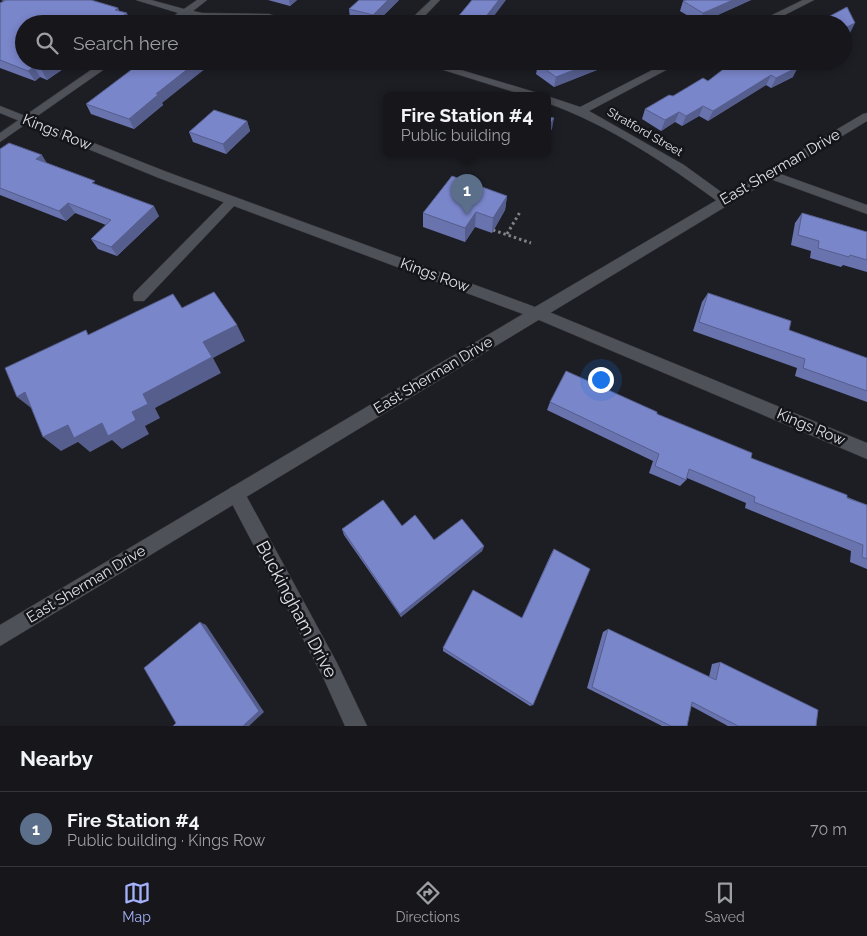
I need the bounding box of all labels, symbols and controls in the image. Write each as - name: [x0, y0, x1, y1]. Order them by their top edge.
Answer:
- search box: [15, 15, 852, 70]
- icon: search: [33, 29, 61, 57]
- text: Search here: [73, 32, 179, 54]
- popup: [383, 92, 551, 157]
- text: Fire Station #4: [401, 104, 533, 126]
- street label: Stratford Street: [605, 105, 685, 159]
- street label: Kings Row: [20, 110, 94, 154]
- street label: East Sherman Drive: [717, 125, 843, 209]
- text: Public building: [401, 126, 511, 145]
- pin: 1: [451, 174, 483, 215]
- street label: Kings Row: [398, 254, 472, 296]
- street label: East Sherman Drive: [370, 332, 496, 418]
- your location: [588, 367, 614, 393]
- street label: Kings Row: [774, 405, 848, 449]
- street label: Buckingham Drive: [252, 537, 342, 681]
- street label: East Sherman Drive: [23, 541, 149, 627]
- text: Nearby: [20, 746, 93, 771]
- text: Fire Station #4: [67, 809, 200, 831]
- text: 1: [32, 820, 40, 839]
- text: 70 m: [810, 820, 847, 839]
- text: Public building · Kings Row: [67, 831, 265, 850]
- tab: Map: [122, 879, 151, 925]
- tab: Directions: [395, 879, 460, 925]
- tab: Saved: [705, 879, 745, 925]

